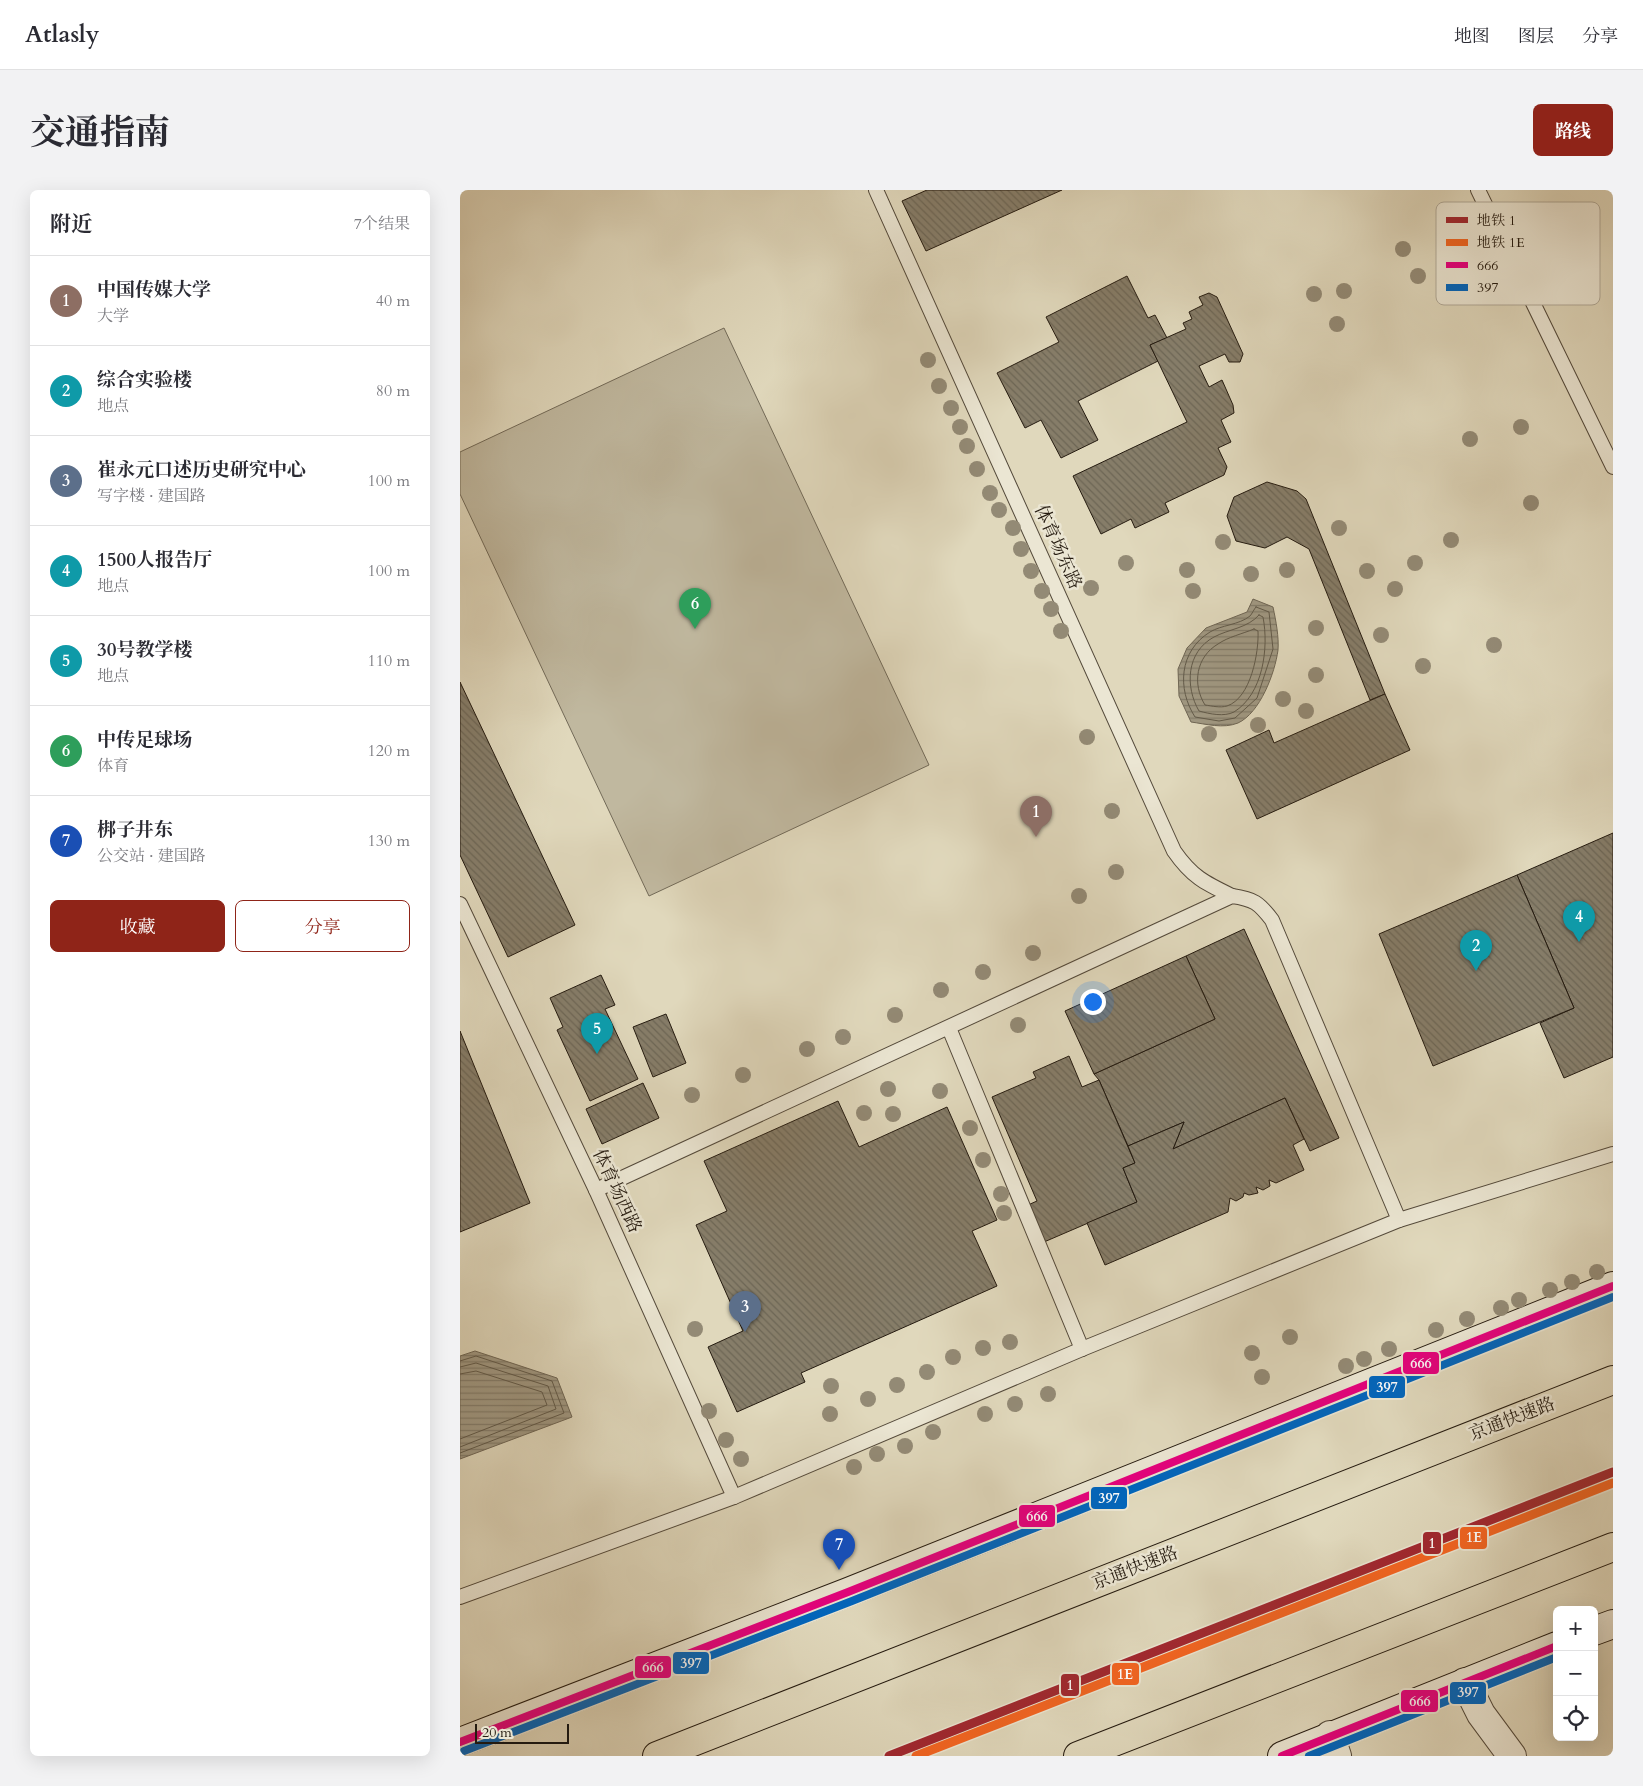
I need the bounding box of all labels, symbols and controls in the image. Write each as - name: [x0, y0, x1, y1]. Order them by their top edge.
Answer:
- text: Atlasly: [25, 18, 99, 51]
- text: 地图: [1454, 24, 1490, 49]
- text: 图层: [1518, 24, 1554, 49]
- text: 分享: [1582, 24, 1618, 49]
- button: 路线: [1533, 104, 1613, 156]
- text: 交通指南: [30, 109, 170, 157]
- legend: [1436, 202, 1600, 305]
- text: 附近: [50, 210, 92, 239]
- text: 地铁 1: [1477, 211, 1516, 230]
- text: 7个结果: [354, 213, 410, 235]
- text: 地铁 1E: [1477, 233, 1525, 252]
- text: 666: [1477, 256, 1499, 275]
- text: 中国传媒大学: [97, 277, 211, 303]
- text: 397: [1477, 278, 1499, 297]
- text: 1: [62, 290, 70, 312]
- text: 40 m: [376, 290, 410, 312]
- text: 大学: [97, 305, 129, 327]
- text: 综合实验楼: [97, 367, 192, 393]
- text: 2: [62, 380, 70, 402]
- text: 80 m: [376, 380, 410, 402]
- text: 地点: [97, 395, 129, 417]
- text: 崔永元口述历史研究中心: [97, 457, 306, 483]
- text: 3: [62, 470, 70, 492]
- text: 100 m: [368, 470, 410, 492]
- text: 写字楼 · 建国路: [97, 485, 206, 507]
- street label: 体育场东路: [1028, 501, 1088, 593]
- text: 1500人报告厅: [97, 547, 212, 573]
- text: 4: [62, 560, 70, 582]
- text: 100 m: [368, 560, 410, 582]
- text: 地点: [97, 575, 129, 597]
- pin: 6: [679, 588, 711, 629]
- text: 30号教学楼: [97, 637, 192, 663]
- text: 5: [62, 650, 70, 672]
- text: 110 m: [368, 650, 410, 672]
- text: 地点: [97, 665, 129, 687]
- text: 中传足球场: [97, 727, 192, 753]
- text: 6: [62, 740, 70, 762]
- text: 120 m: [368, 740, 410, 762]
- text: 体育: [97, 755, 129, 777]
- pin: 1: [1020, 796, 1052, 837]
- text: 梆子井东: [97, 817, 173, 843]
- text: 7: [62, 830, 70, 852]
- text: 130 m: [368, 830, 410, 852]
- text: 公交站 · 建国路: [97, 845, 206, 867]
- button: 收藏: [50, 900, 225, 952]
- button: 分享: [235, 900, 410, 952]
- pin: 4: [1563, 901, 1595, 942]
- pin: 2: [1460, 930, 1492, 971]
- your location: [1080, 989, 1106, 1015]
- pin: 5: [581, 1013, 613, 1054]
- street label: 体育场西路: [587, 1145, 647, 1237]
- pin: 3: [729, 1291, 761, 1332]
- line badge: 666: [1402, 1351, 1440, 1375]
- text: 666: [1410, 1354, 1432, 1373]
- line badge: 397: [1368, 1375, 1406, 1399]
- text: 397: [1376, 1378, 1398, 1397]
- street label: 京通快速路: [1466, 1391, 1558, 1447]
- line badge: 397: [1090, 1486, 1128, 1510]
- text: 397: [1098, 1489, 1120, 1508]
- line badge: 666: [1018, 1504, 1056, 1528]
- text: 666: [1026, 1507, 1048, 1526]
- line badge: 1E: [1459, 1526, 1488, 1550]
- text: 1E: [1466, 1528, 1482, 1547]
- pin: 7: [823, 1529, 855, 1570]
- line badge: 1: [1422, 1531, 1442, 1555]
- text: 1: [1428, 1534, 1436, 1553]
- street label: 京通快速路: [1089, 1540, 1181, 1596]
- map controls: [1553, 1606, 1598, 1741]
- button: +: [1553, 1606, 1598, 1651]
- line badge: 397: [672, 1651, 710, 1675]
- button: −: [1553, 1651, 1598, 1696]
- text: 397: [680, 1654, 702, 1673]
- line badge: 666: [634, 1655, 672, 1679]
- text: 666: [642, 1658, 664, 1677]
- line badge: 1E: [1111, 1662, 1140, 1686]
- text: 1E: [1117, 1665, 1133, 1684]
- line badge: 1: [1060, 1673, 1080, 1697]
- text: 1: [1066, 1676, 1074, 1695]
- line badge: 397: [1449, 1681, 1487, 1705]
- text: 397: [1457, 1683, 1479, 1702]
- line badge: 666: [1400, 1689, 1439, 1713]
- text: 666: [1409, 1692, 1431, 1711]
- button: locate: [1553, 1696, 1598, 1741]
- scale bar: [475, 1721, 569, 1744]
- text: 20 m: [482, 1723, 512, 1742]

